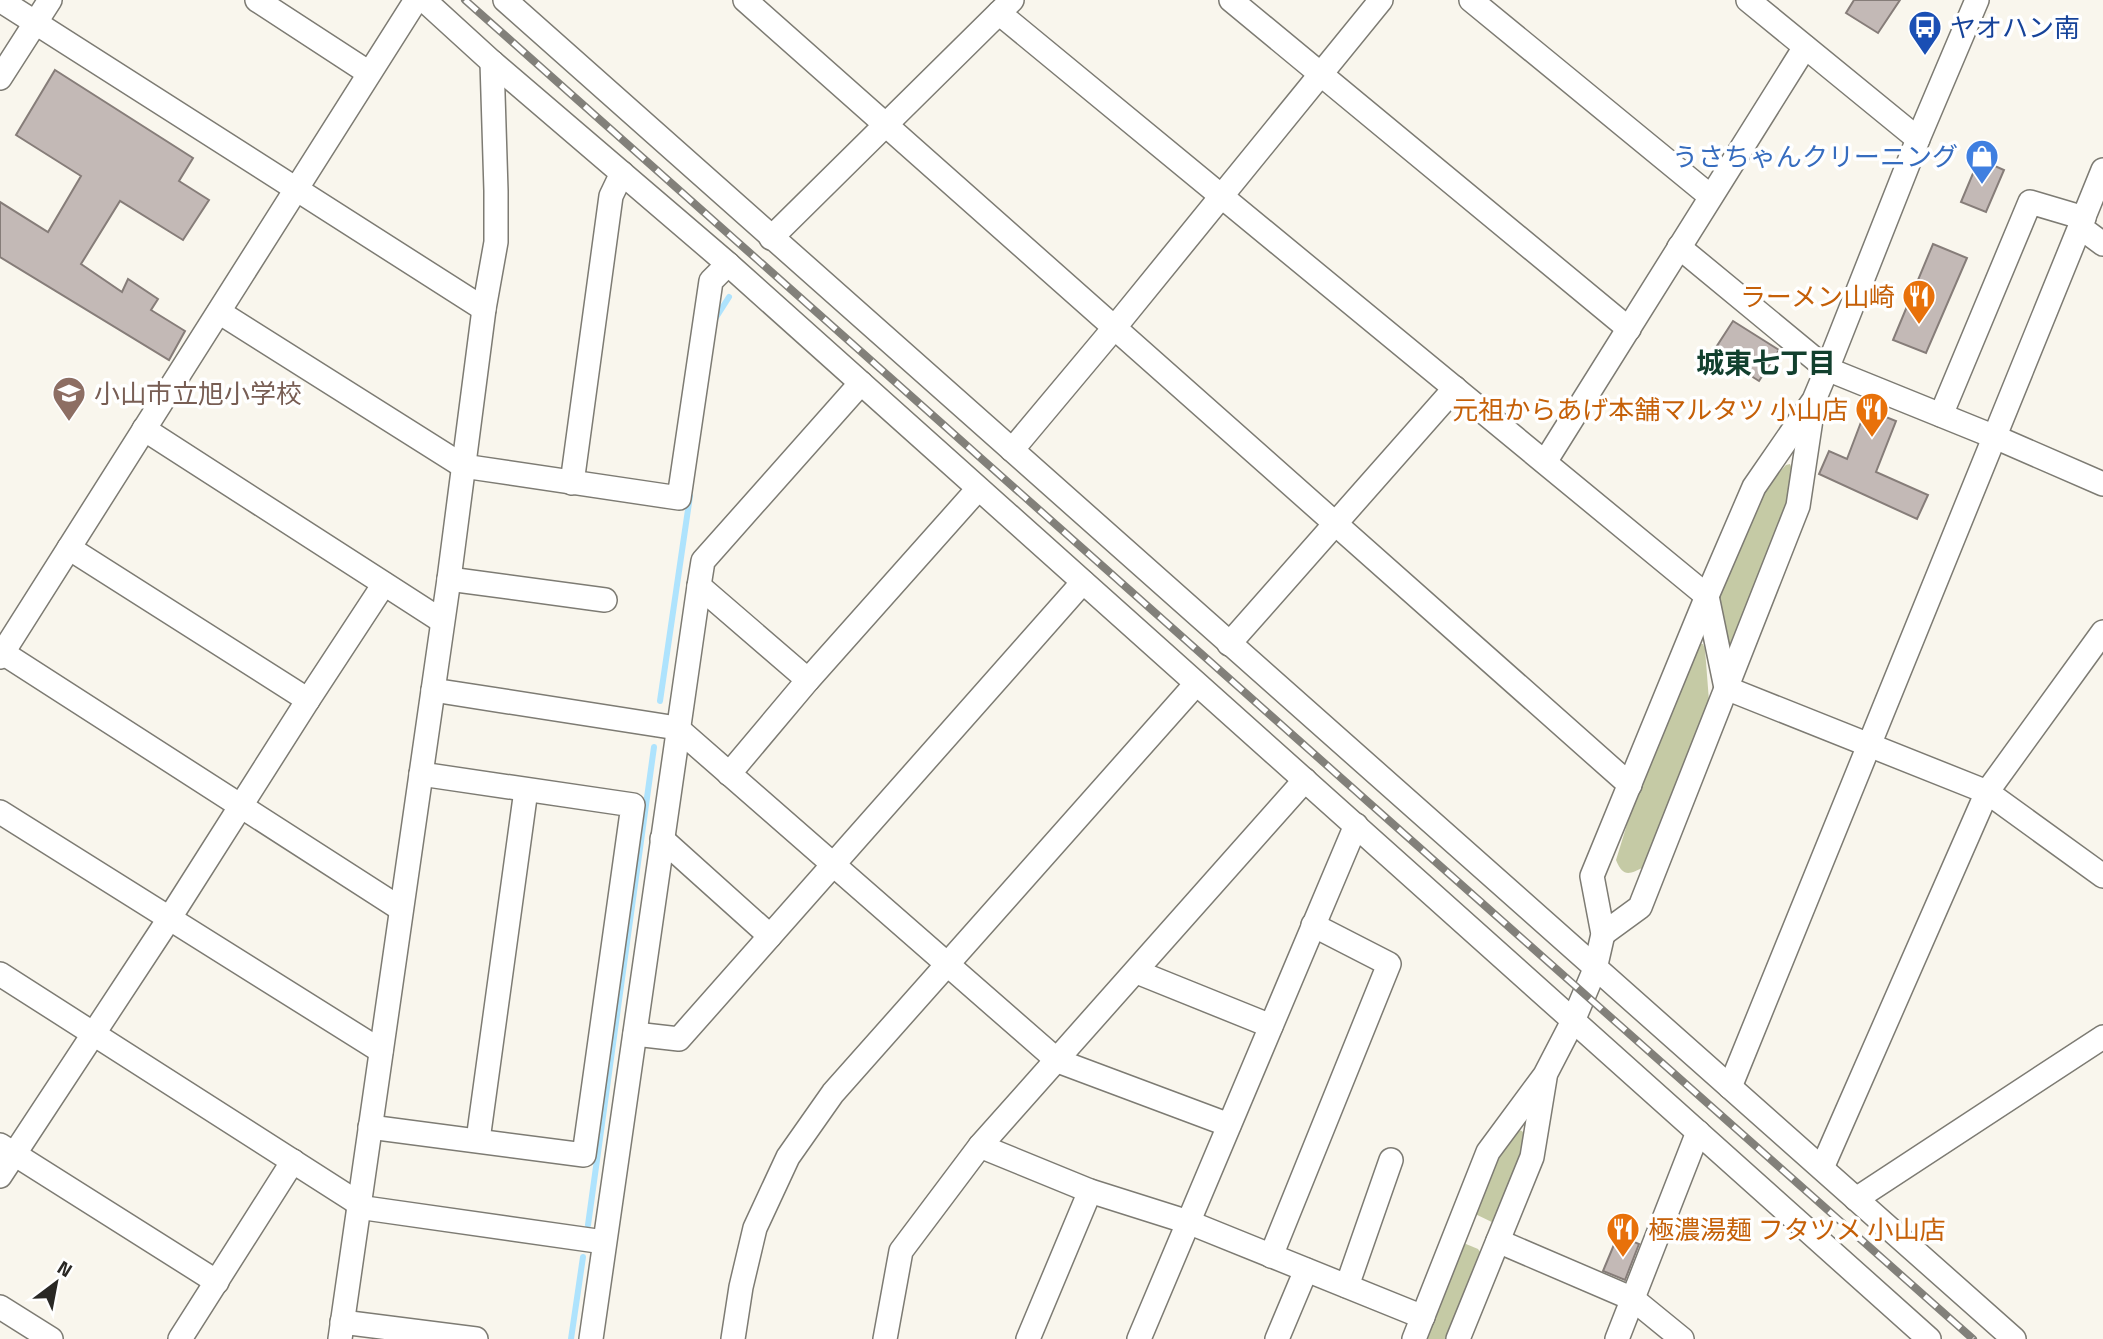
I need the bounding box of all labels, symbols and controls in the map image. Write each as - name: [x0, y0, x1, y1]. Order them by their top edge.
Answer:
- bus stop icon: ヤオハン南: [1906, 8, 1944, 57]
- place label: ヤオハン南: [1950, 8, 2080, 47]
- place label: うさちゃんクリーニング: [1672, 137, 1958, 176]
- shop icon: うさちゃんクリーニング: [1963, 137, 2001, 186]
- place label: ラーメン山崎: [1740, 277, 1895, 316]
- restaurant icon: ラーメン山崎: [1900, 277, 1938, 326]
- district label: 城東七丁目: [1696, 341, 1836, 384]
- school or university icon: 小山市立旭小学校: [50, 374, 88, 423]
- place label: 小山市立旭小学校: [94, 374, 302, 413]
- place label: 元祖からあげ本舗マルタツ 小山店: [1452, 390, 1848, 429]
- restaurant icon: 元祖からあげ本舗マルタツ 小山店: [1853, 390, 1891, 439]
- restaurant icon: 極濃湯麺 フタツメ 小山店: [1604, 1210, 1642, 1259]
- place label: 極濃湯麺 フタツメ 小山店: [1648, 1210, 1945, 1249]
- north arrow: [21, 1248, 91, 1318]
- text: N: [52, 1252, 79, 1284]

